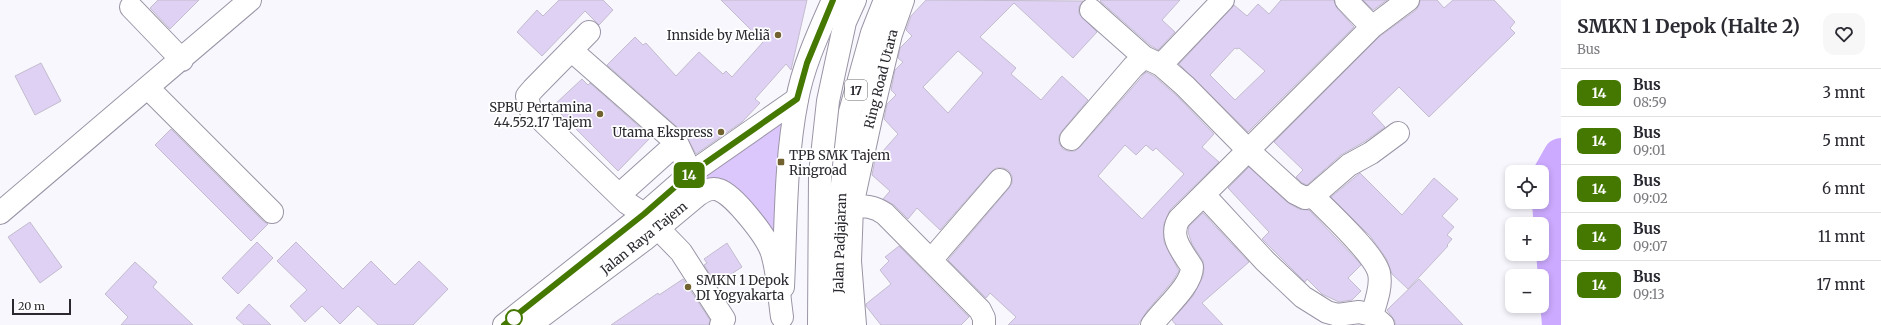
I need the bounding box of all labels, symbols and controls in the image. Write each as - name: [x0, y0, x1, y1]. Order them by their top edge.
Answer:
- button: heart: [1823, 13, 1865, 55]
- text: SMKN 1 Depok (Halte 2): [1577, 14, 1800, 38]
- place label: Innside by Meliã: [667, 27, 770, 44]
- street label: Ring Road Utara: [860, 28, 902, 130]
- marker: Innside by Meliã: [773, 30, 783, 40]
- text: Bus: [1577, 41, 1600, 58]
- text: Bus: [1633, 75, 1661, 94]
- road number: 17: [845, 80, 867, 100]
- text: 3 mnt: [1822, 83, 1865, 102]
- text: 14: [1592, 84, 1606, 102]
- text: 08:59: [1633, 94, 1667, 111]
- place label: SPBU Pertamina 44.552.17 Tajem: [489, 99, 592, 131]
- marker: SPBU Pertamina 44.552.17 Tajem: [595, 109, 605, 119]
- text: Bus: [1633, 123, 1661, 142]
- place label: Utama Ekspress: [613, 124, 713, 141]
- marker: Utama Ekspress: [716, 127, 726, 137]
- text: 5 mnt: [1822, 131, 1865, 150]
- text: 14: [1592, 132, 1606, 150]
- text: 09:01: [1633, 142, 1666, 159]
- place label: TPB SMK Tajem Ringroad: [789, 147, 890, 179]
- marker: TPB SMK Tajem Ringroad: [776, 157, 786, 167]
- line badge: 14: [671, 162, 707, 188]
- map controls: [1505, 165, 1549, 313]
- button: locate: [1505, 165, 1549, 209]
- text: 14: [682, 166, 696, 184]
- text: Bus: [1633, 171, 1661, 190]
- text: 6 mnt: [1822, 179, 1865, 198]
- text: 14: [1592, 180, 1606, 198]
- text: 09:02: [1633, 190, 1668, 207]
- street label: Jalan Padjajaran: [830, 192, 850, 294]
- street label: Jalan Raya Tajem: [596, 198, 691, 279]
- button: +: [1505, 217, 1549, 261]
- text: Bus: [1633, 219, 1661, 238]
- text: 11 mnt: [1818, 227, 1865, 246]
- text: 14: [1592, 228, 1606, 246]
- text: 09:07: [1633, 238, 1667, 255]
- text: Bus: [1633, 267, 1661, 286]
- button: −: [1505, 269, 1549, 313]
- place label: SMKN 1 Depok DI Yogyakarta: [696, 272, 790, 304]
- text: 17 mnt: [1817, 275, 1865, 294]
- text: 14: [1592, 276, 1606, 294]
- marker: SMKN 1 Depok DI Yogyakarta: [683, 282, 693, 292]
- text: 09:13: [1633, 286, 1665, 303]
- scale bar: [12, 297, 71, 316]
- text: 20 m: [18, 299, 45, 313]
- unlabelled marker: [505, 309, 523, 325]

